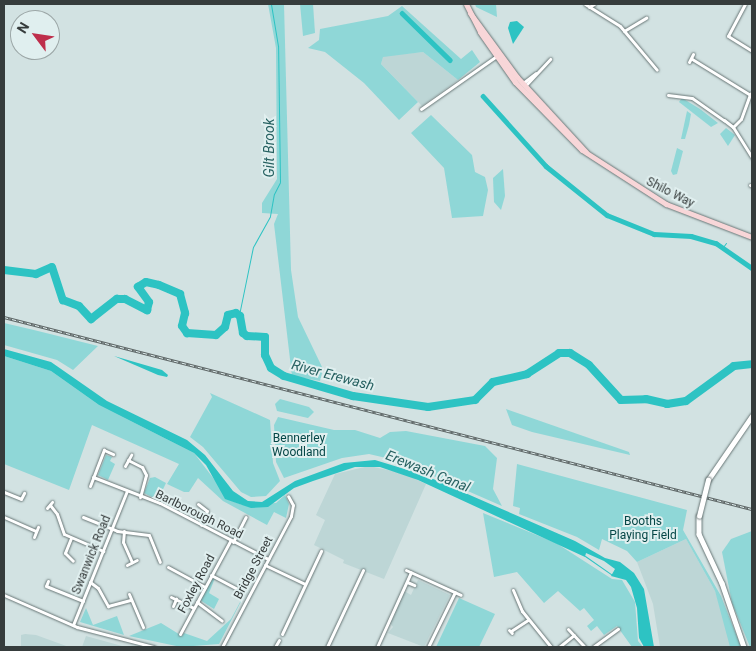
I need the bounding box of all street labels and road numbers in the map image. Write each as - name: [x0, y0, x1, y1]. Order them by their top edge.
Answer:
- street label: Shilo Way: [644, 175, 696, 211]
- street label: Barlborough Road: [153, 488, 245, 542]
- street label: Swanwick Road: [70, 513, 114, 597]
- street label: Bridge Street: [231, 534, 277, 602]
- street label: Foxley Road: [175, 552, 219, 616]

